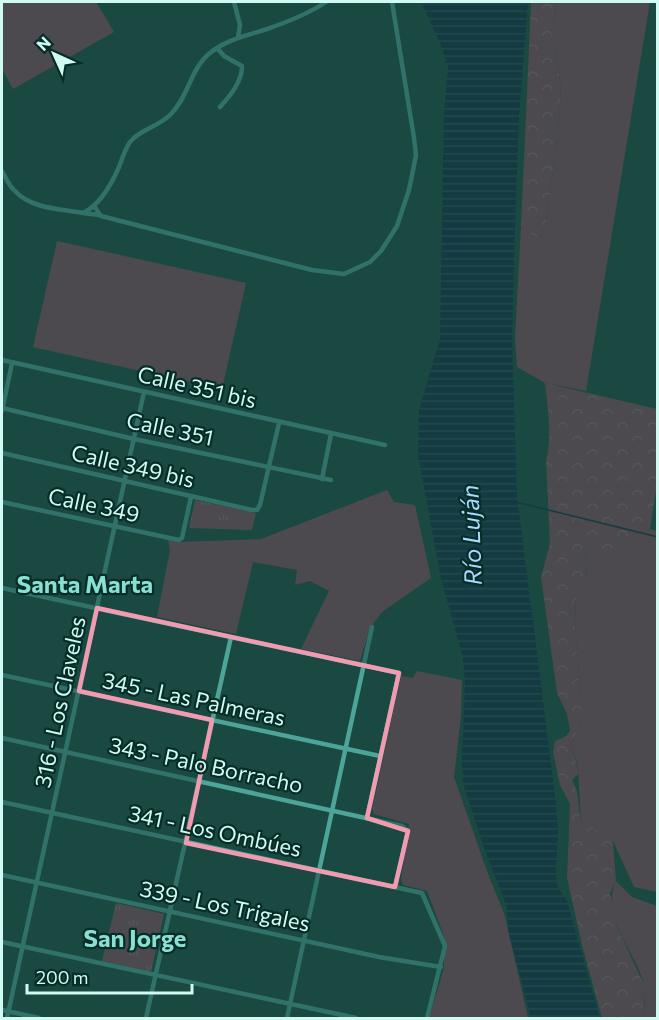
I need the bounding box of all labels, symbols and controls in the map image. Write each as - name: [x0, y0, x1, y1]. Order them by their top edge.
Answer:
- north arrow: [24, 24, 84, 84]
- text: N: [32, 32, 54, 54]
- street label: Calle 351 bis: [135, 360, 259, 413]
- street label: Calle 351: [124, 406, 216, 451]
- street label: Calle 349 bis: [69, 438, 197, 493]
- street label: Calle 349: [46, 482, 142, 527]
- water label: Río Luján: [454, 484, 487, 586]
- district label: Santa Marta: [17, 569, 153, 598]
- street label: 316 - Los Claveles: [28, 614, 91, 790]
- street label: 345 - Las Palmeras: [100, 666, 288, 731]
- street label: 343 - Palo Borracho: [107, 731, 305, 798]
- street label: 341 - Los Ombúes: [126, 799, 304, 862]
- street label: 339 - Los Trigales: [138, 874, 313, 937]
- district label: San Jorge: [83, 923, 187, 952]
- scale bar: [27, 957, 192, 995]
- text: 200 m: [36, 966, 89, 988]

